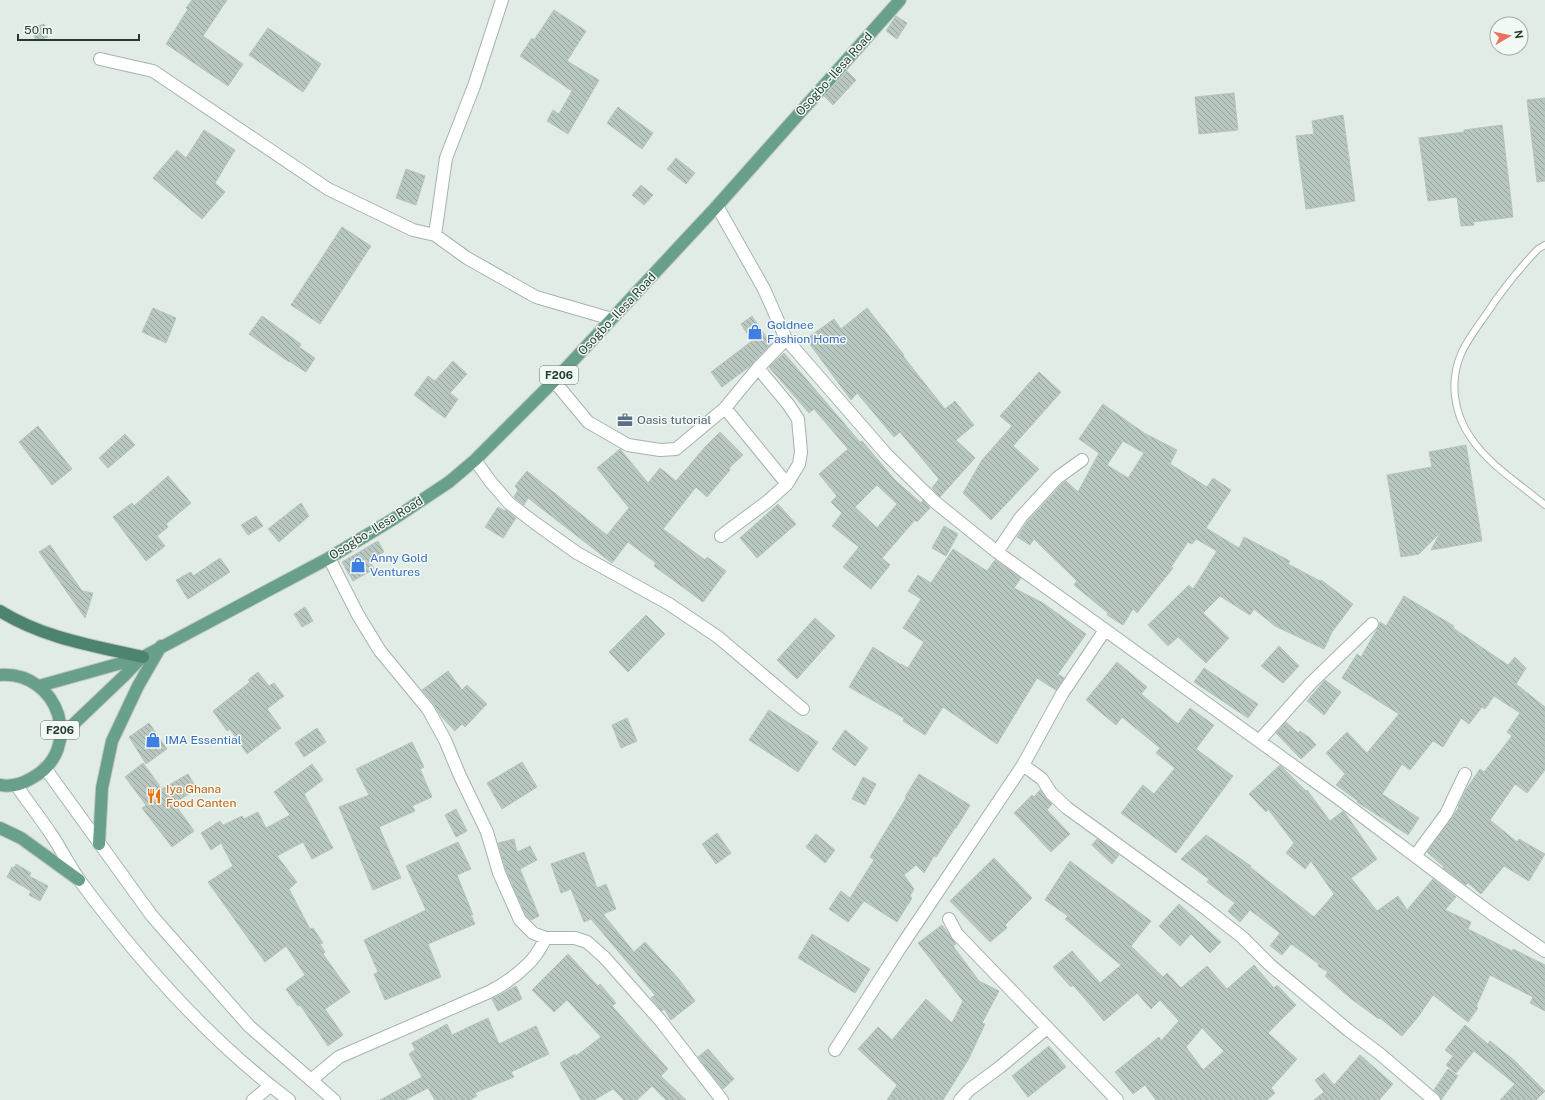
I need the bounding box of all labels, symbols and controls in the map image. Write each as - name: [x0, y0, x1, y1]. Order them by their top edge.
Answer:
- scale bar: [18, 16, 139, 42]
- north arrow: [1489, 16, 1529, 56]
- text: 50 m: [24, 23, 52, 37]
- street label: Osogbo - Ilesa Road: [793, 29, 875, 119]
- text: N: [1512, 29, 1525, 40]
- street label: Osogbo - Ilesa Road: [575, 270, 659, 358]
- place label: Goldnee Fashion Home: [767, 318, 846, 346]
- shop icon: Goldnee Fashion Home: [746, 323, 764, 341]
- road number: F206: [540, 366, 578, 384]
- office icon: Oasis tutorial: [616, 411, 634, 429]
- place label: Oasis tutorial: [637, 413, 711, 427]
- street label: Osogbo - Ilesa Road: [327, 494, 425, 562]
- place label: Anny Gold Ventures: [370, 551, 428, 579]
- shop icon: Anny Gold Ventures: [349, 556, 367, 574]
- road number: F206: [41, 721, 79, 739]
- shop icon: IMA Essential: [144, 731, 162, 749]
- place label: IMA Essential: [165, 733, 242, 747]
- place label: Iya Ghana Food Canten: [166, 782, 236, 810]
- restaurant icon: Iya Ghana Food Canten: [145, 787, 163, 805]

